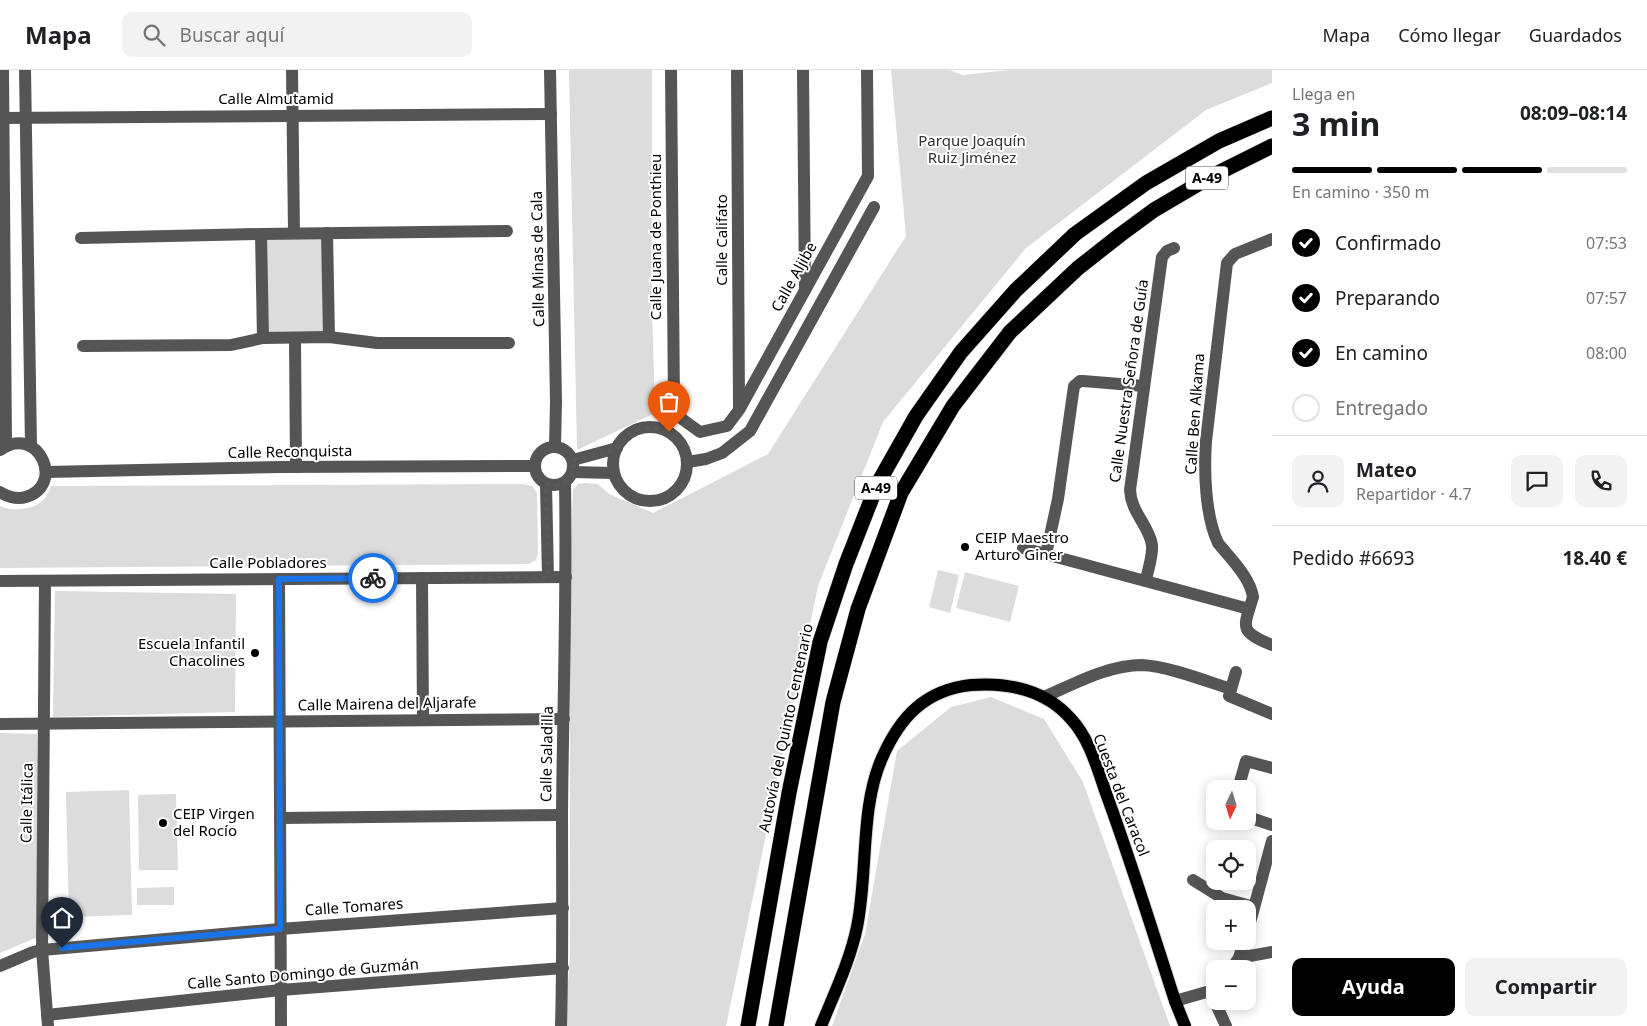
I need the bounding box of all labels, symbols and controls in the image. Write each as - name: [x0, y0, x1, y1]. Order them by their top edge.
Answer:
- search box: [122, 12, 472, 57]
- text: Mapa: [25, 18, 92, 51]
- icon: search: [140, 21, 168, 49]
- text: Buscar aquí: [180, 22, 284, 48]
- text: Mapa: [1323, 23, 1370, 47]
- text: Cómo llegar: [1398, 23, 1501, 47]
- text: Guardados: [1529, 23, 1622, 47]
- text: Llega en: [1292, 83, 1355, 105]
- street label: Calle Almutamid: [218, 88, 334, 108]
- text: 08:09–08:14: [1520, 100, 1627, 126]
- text: 3 min: [1292, 102, 1380, 145]
- park label: Parque Joaquín Ruiz Jiménez: [918, 130, 1026, 167]
- street label: Calle Juana de Ponthieu: [645, 154, 665, 320]
- road number: A-49: [1186, 166, 1228, 190]
- text: En camino · 350 m: [1292, 181, 1429, 203]
- street label: Calle Minas de Cala: [526, 191, 548, 327]
- street label: Calle Califato: [711, 194, 731, 286]
- icon: check: [1292, 229, 1320, 257]
- text: Confirmado: [1335, 230, 1441, 256]
- text: 07:53: [1586, 232, 1627, 254]
- street label: Calle Aljibe: [766, 238, 821, 315]
- street label: Calle Nuestra Señora de Guía: [1104, 278, 1152, 484]
- icon: check: [1292, 284, 1320, 312]
- text: Preparando: [1335, 285, 1440, 311]
- text: 07:57: [1586, 287, 1627, 309]
- icon: check: [1292, 339, 1320, 367]
- text: En camino: [1335, 340, 1428, 366]
- text: 08:00: [1586, 342, 1627, 364]
- street label: Calle Ben Alkama: [1180, 353, 1208, 475]
- pin: [648, 381, 690, 432]
- icon: bag: [655, 388, 683, 416]
- text: Entregado: [1335, 395, 1428, 421]
- street label: Calle Reconquista: [227, 440, 353, 462]
- button: person: [1292, 455, 1344, 507]
- button: chat: [1511, 455, 1563, 507]
- button: phone: [1575, 455, 1627, 507]
- text: Mateo: [1356, 457, 1417, 483]
- road number: A-49: [855, 476, 897, 499]
- text: Repartidor · 4.7: [1356, 483, 1472, 505]
- place label: CEIP Maestro Arturo Giner: [975, 527, 1069, 564]
- marker: CEIP Maestro Arturo Giner: [959, 541, 971, 553]
- text: Pedido #6693: [1292, 545, 1415, 571]
- text: 18.40 €: [1562, 545, 1627, 571]
- street label: Calle Pobladores: [209, 552, 327, 572]
- courier: [348, 553, 398, 603]
- icon: bike: [359, 564, 387, 592]
- street label: Autovía del Quinto Centenario: [753, 622, 817, 834]
- place label: Escuela Infantil Chacolines: [138, 633, 245, 670]
- marker: Escuela Infantil Chacolines: [249, 647, 261, 659]
- street label: Calle Mairena del Aljarafe: [297, 691, 477, 715]
- street label: Calle Saladilla: [535, 706, 557, 802]
- street label: Cuesta del Caracol: [1089, 730, 1155, 859]
- street label: Calle Itálica: [15, 763, 37, 843]
- north arrow: [1206, 780, 1256, 830]
- map controls: [1206, 780, 1256, 1010]
- place label: CEIP Virgen del Rocío: [173, 803, 255, 840]
- marker: CEIP Virgen del Rocío: [157, 817, 169, 829]
- button: locate: [1206, 840, 1256, 890]
- street label: Calle Tomares: [304, 893, 404, 919]
- pin: [41, 897, 83, 948]
- button: +: [1206, 900, 1256, 950]
- icon: home: [48, 904, 76, 932]
- street label: Calle Santo Domingo de Guzmán: [186, 953, 419, 993]
- button: Ayuda: [1292, 958, 1455, 1016]
- button: Compartir: [1465, 958, 1627, 1016]
- button: −: [1206, 960, 1256, 1010]

